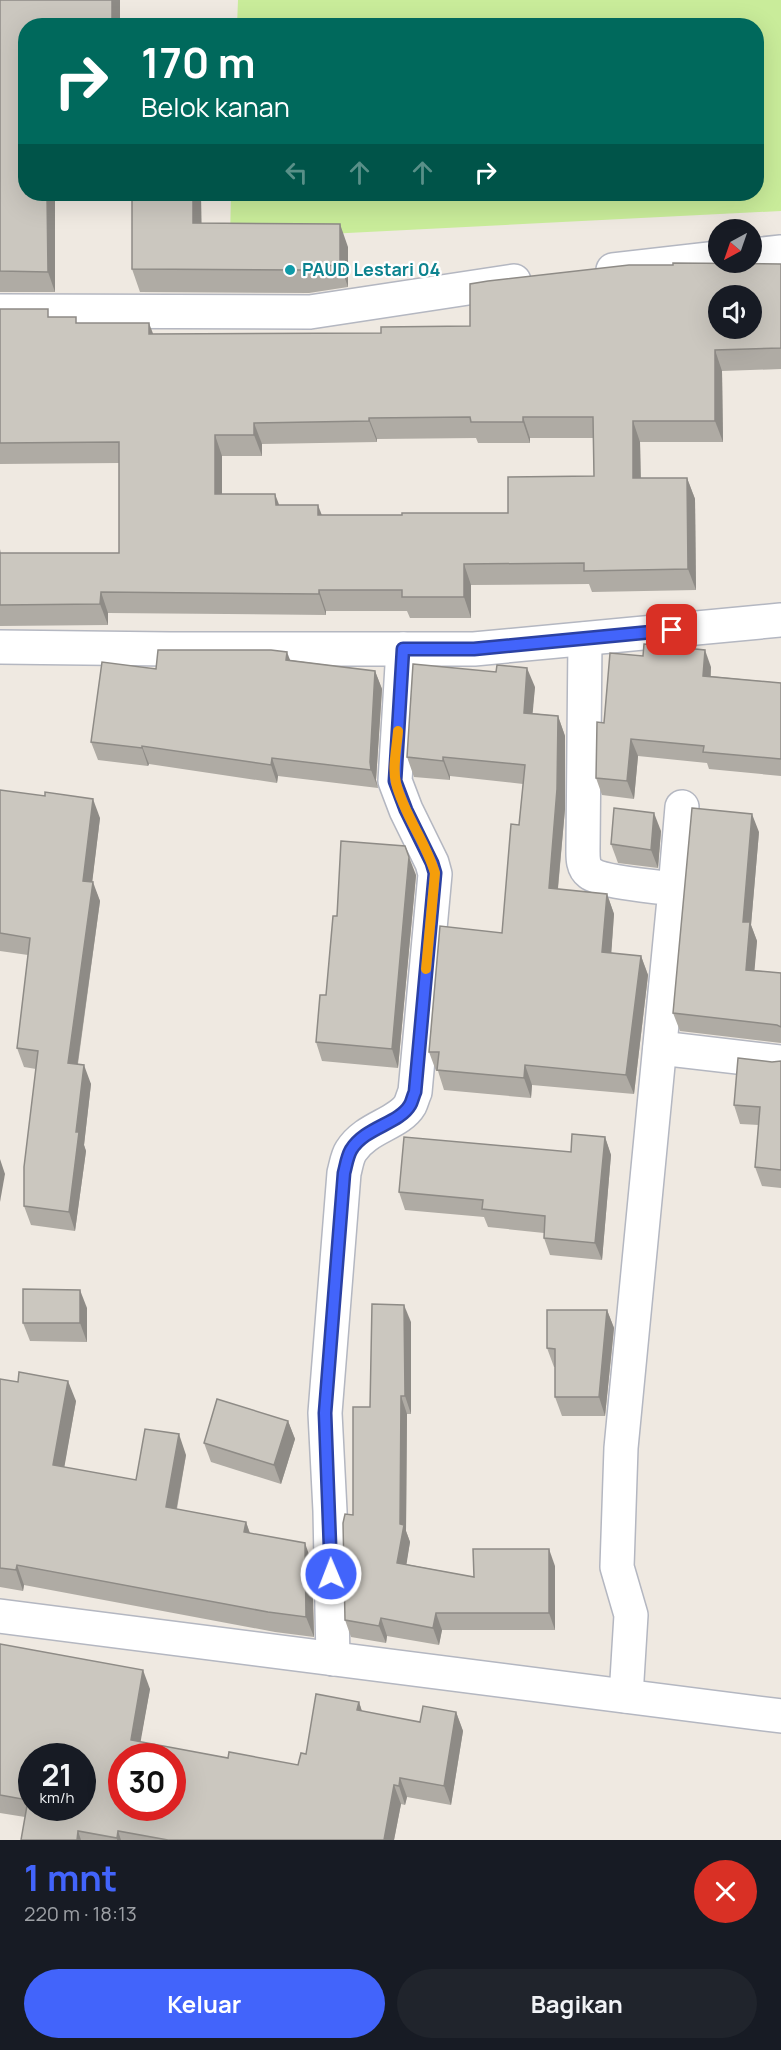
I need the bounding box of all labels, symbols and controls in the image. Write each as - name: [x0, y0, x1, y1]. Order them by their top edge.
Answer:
- text: 170 m: [141, 33, 256, 91]
- icon: right: [42, 42, 120, 120]
- text: Belok kanan: [141, 88, 290, 125]
- icon: left: [280, 156, 313, 189]
- icon: ahead: [343, 156, 376, 189]
- icon: ahead: [406, 156, 439, 189]
- icon: right: [469, 156, 502, 189]
- north arrow: [708, 219, 762, 273]
- map controls: [708, 219, 762, 339]
- place label: PAUD Lestari 04: [302, 257, 440, 281]
- marker: PAUD Lestari 04: [283, 263, 297, 277]
- button: sound: [708, 285, 762, 339]
- pin: [646, 604, 697, 655]
- icon: arrive: [655, 613, 688, 646]
- position arrow: [299, 1542, 363, 1606]
- speed limit sign: 30: [108, 1743, 186, 1821]
- text: 21: [41, 1754, 73, 1795]
- text: km/h: [40, 1787, 74, 1808]
- text: 1 mnt: [24, 1853, 117, 1902]
- button: close: [694, 1860, 757, 1923]
- text: 220 m · 18:13: [24, 1900, 137, 1927]
- button: Keluar: [24, 1969, 385, 2038]
- button: Bagikan: [397, 1969, 757, 2038]

